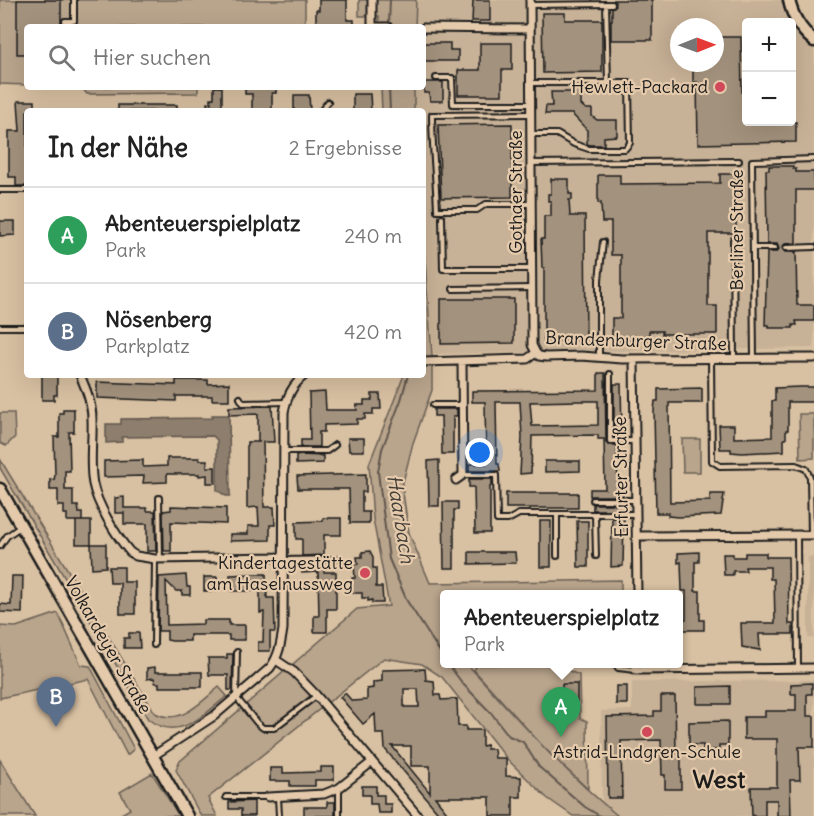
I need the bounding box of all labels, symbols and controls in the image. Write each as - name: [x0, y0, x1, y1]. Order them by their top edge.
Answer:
- north arrow: [670, 18, 724, 72]
- map controls: [742, 18, 796, 126]
- button: +: [742, 18, 796, 72]
- search box: [24, 24, 426, 90]
- icon: search: [45, 41, 78, 74]
- text: Hier suchen: [93, 43, 211, 71]
- button: −: [742, 72, 796, 126]
- place label: Hewlett-Packard: [571, 75, 708, 98]
- marker: Hewlett-Packard: [713, 80, 727, 94]
- street label: Gothaer Straße: [504, 130, 527, 254]
- text: In der Nähe: [48, 131, 188, 164]
- text: 2 Ergebnisse: [289, 135, 402, 160]
- street label: Berliner Straße: [725, 169, 748, 291]
- text: Abenteuerspielplatz: [105, 209, 301, 237]
- text: A: [61, 223, 74, 248]
- text: 240 m: [344, 223, 402, 248]
- text: Park: [105, 237, 146, 262]
- text: Nösenberg: [105, 305, 212, 333]
- text: B: [61, 319, 74, 344]
- text: 420 m: [344, 319, 402, 344]
- street label: Brandenburger Straße: [545, 326, 727, 355]
- text: Parkplatz: [105, 333, 190, 358]
- street label: Erfurter Straße: [608, 416, 633, 538]
- your location: [465, 438, 494, 467]
- water label: Haarbach: [382, 473, 421, 565]
- place label: Kindertagestätte am Haselnussweg: [206, 551, 353, 595]
- marker: Kindertagestätte am Haselnussweg: [358, 566, 372, 580]
- street label: Volkardeyer Straße: [60, 572, 157, 718]
- popup: [440, 590, 683, 668]
- text: Abenteuerspielplatz: [464, 603, 659, 631]
- text: Park: [464, 631, 505, 656]
- pin: B: [36, 678, 76, 727]
- pin: A: [542, 688, 580, 737]
- marker: Astrid-Lindgren-Schule: [640, 725, 654, 739]
- place label: Astrid-Lindgren-Schule: [553, 740, 741, 763]
- district label: West: [693, 764, 746, 794]

